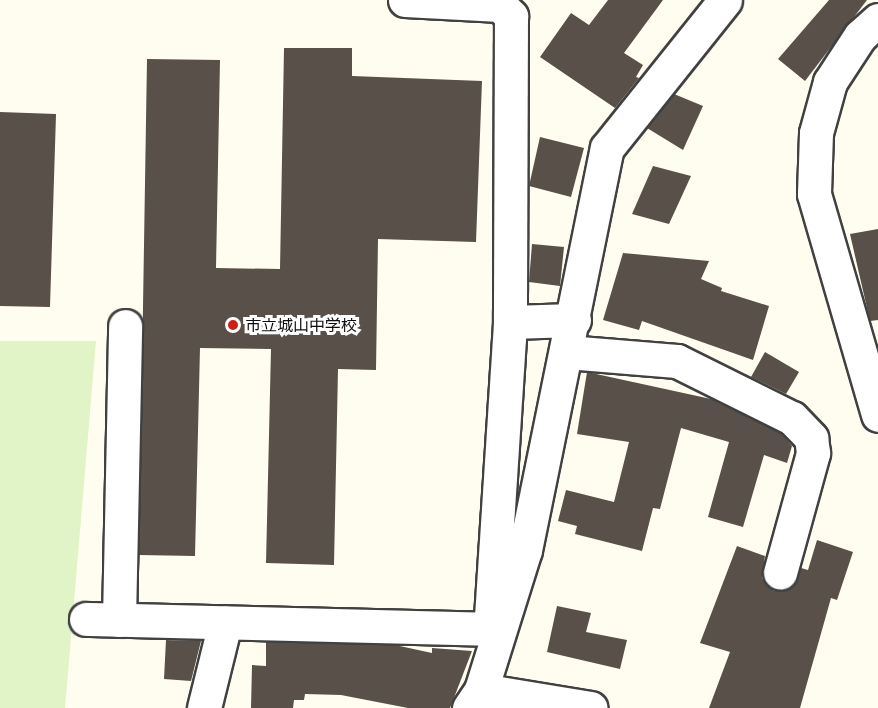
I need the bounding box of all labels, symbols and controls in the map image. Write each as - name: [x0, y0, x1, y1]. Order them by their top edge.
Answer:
- place label: 市立城山中学校: [245, 315, 357, 335]
- marker: 市立城山中学校: [226, 318, 240, 332]

